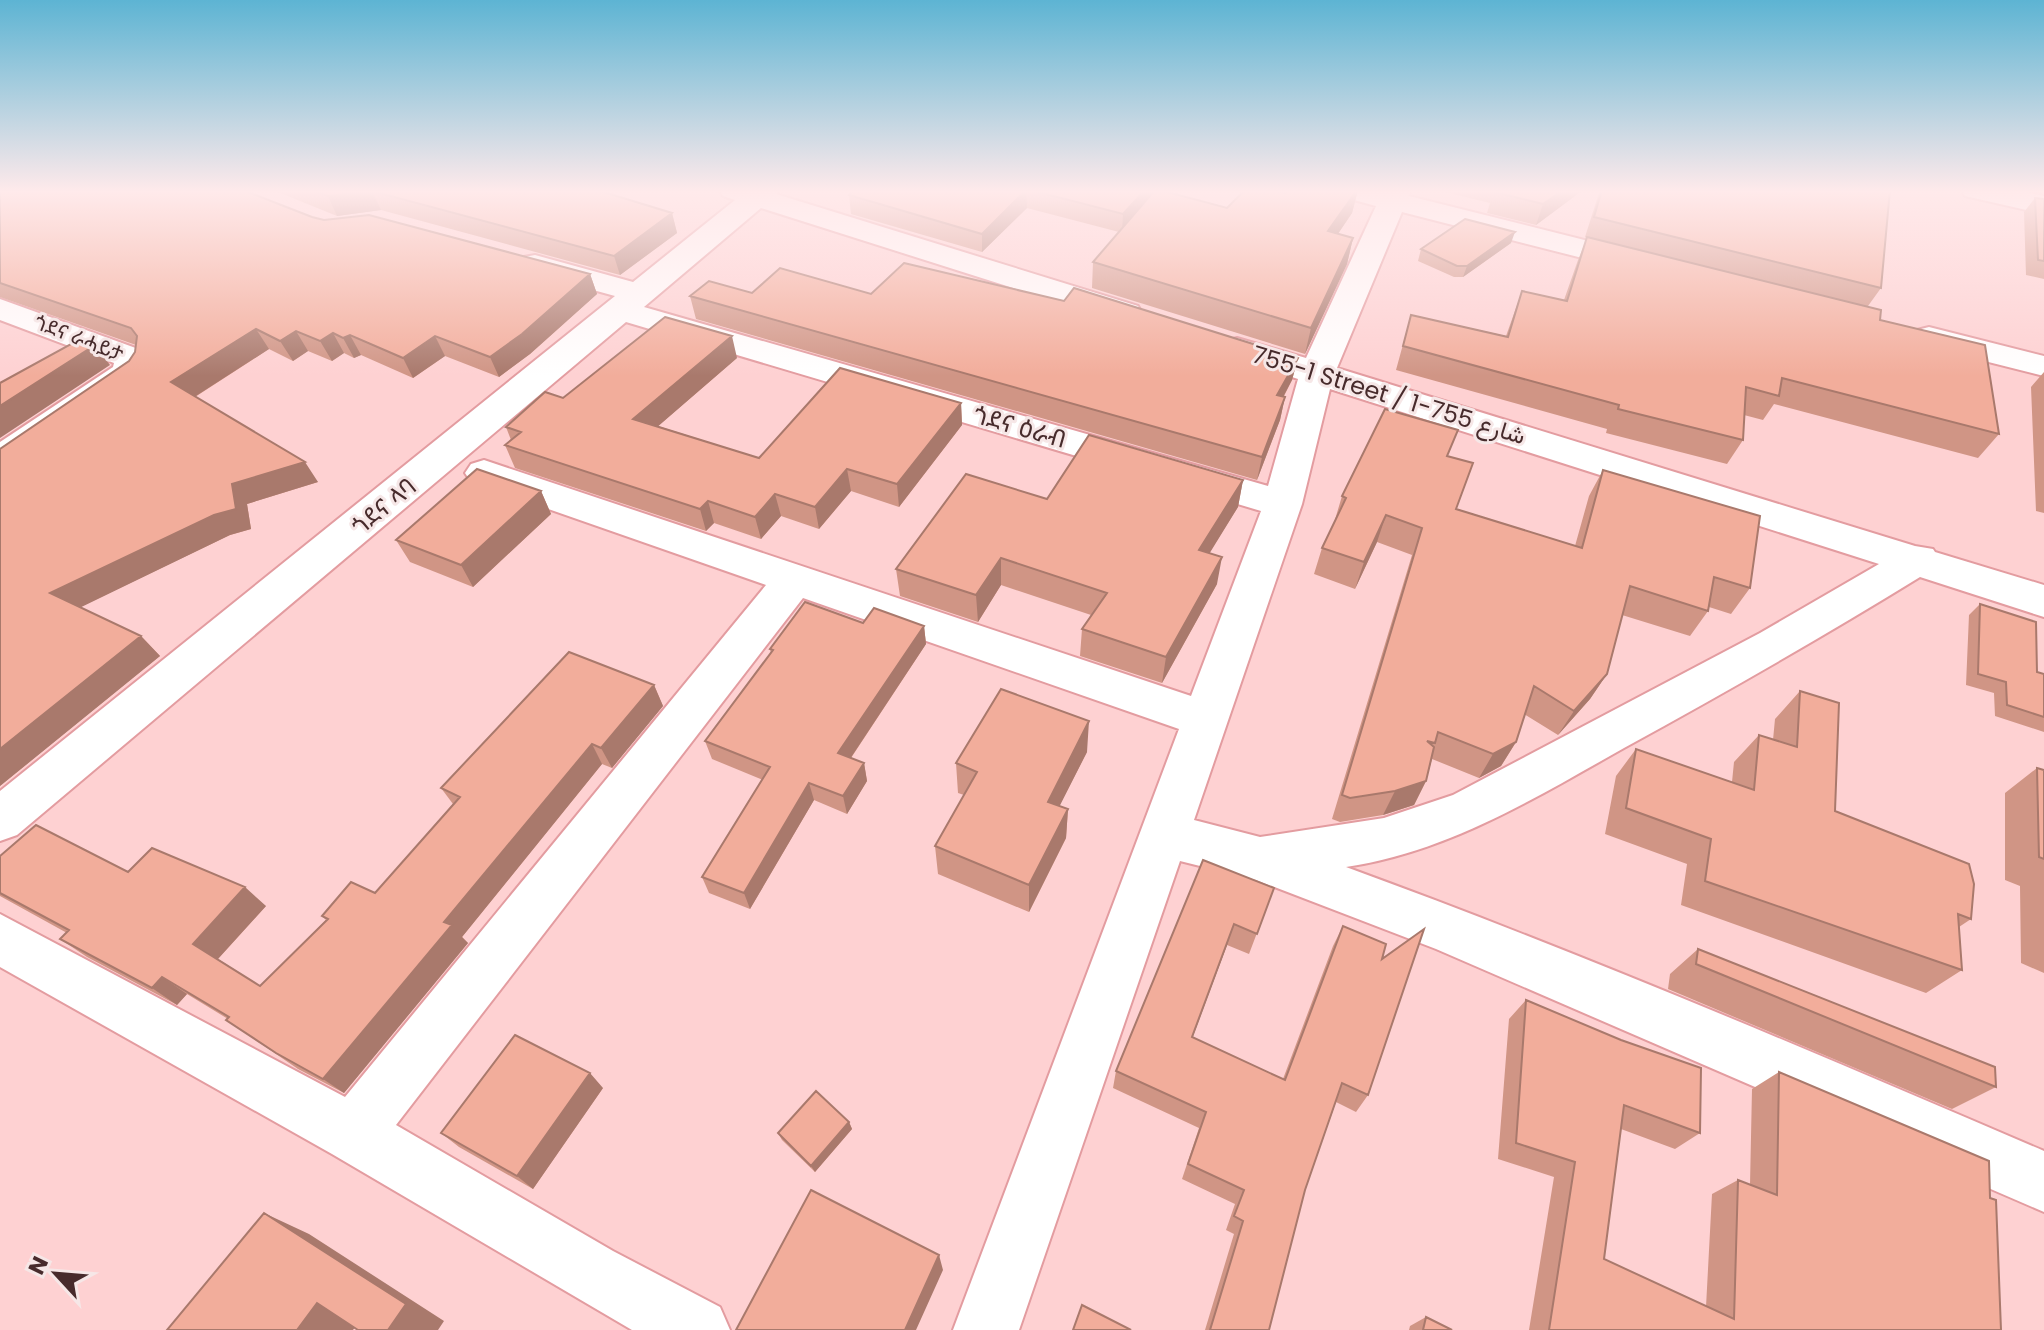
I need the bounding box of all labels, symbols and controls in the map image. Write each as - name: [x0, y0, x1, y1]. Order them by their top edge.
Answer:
- street label: ጎደና ራሓይታ: [31, 308, 128, 368]
- street label: 755-1 Street / شارع 755-1: [1248, 338, 1530, 452]
- street label: ጎደና ዕራብ: [970, 398, 1070, 456]
- street label: ጎደና ላባ: [345, 470, 423, 542]
- north arrow: [16, 1234, 96, 1314]
- text: N: [21, 1251, 56, 1280]

